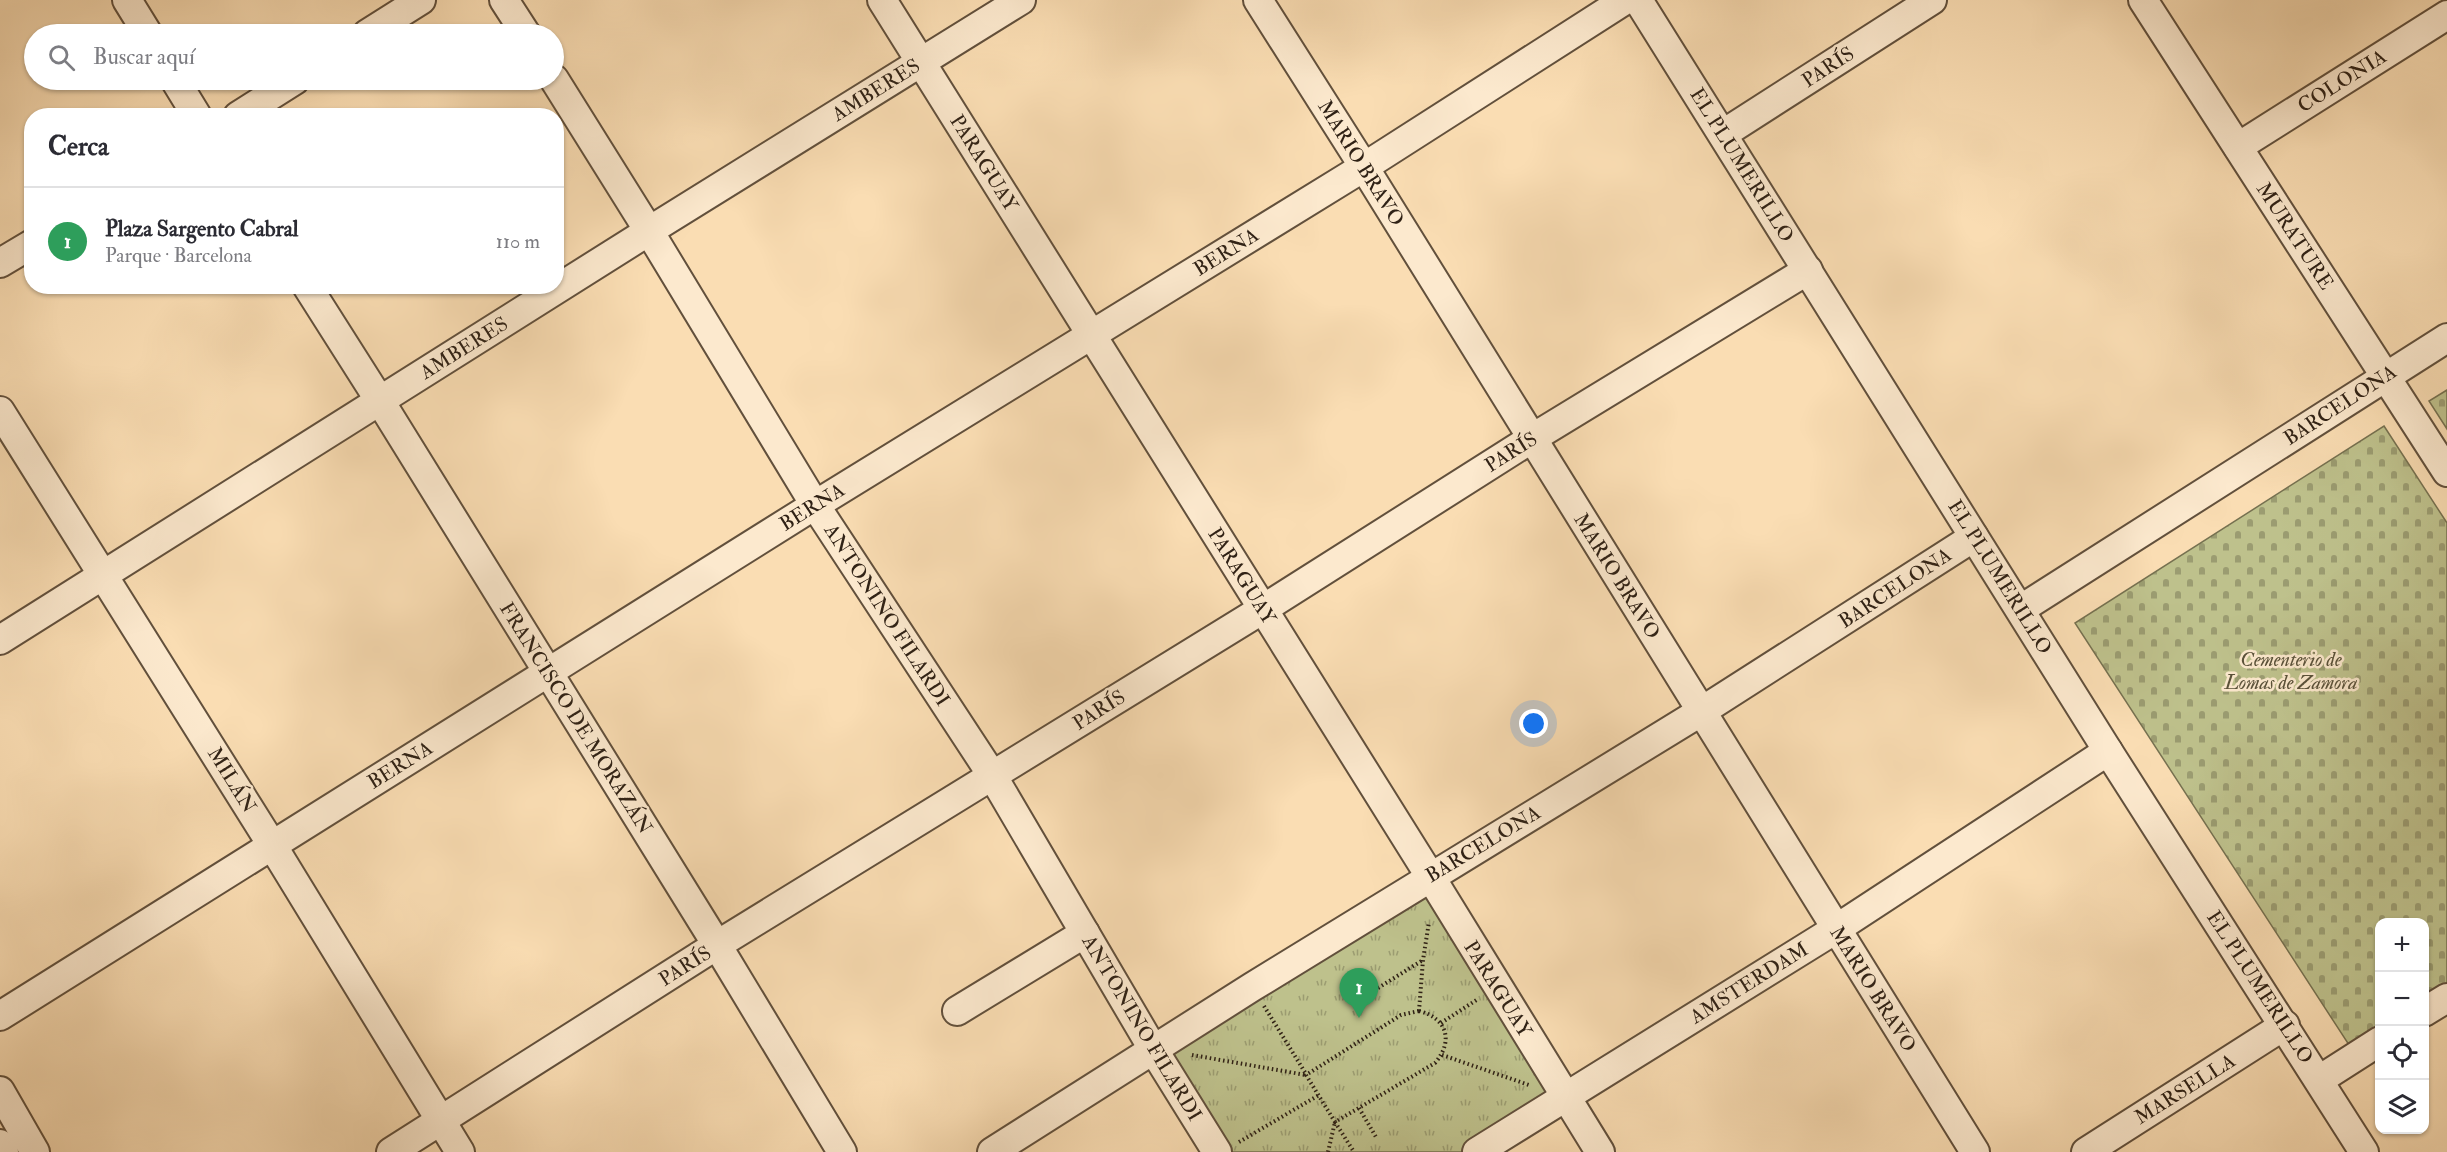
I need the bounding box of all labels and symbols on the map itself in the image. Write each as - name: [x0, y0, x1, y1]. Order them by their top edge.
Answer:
- street label: PARÍS: [1797, 40, 1859, 93]
- street label: COLONIA: [2293, 44, 2391, 118]
- street label: AMBERES: [826, 53, 925, 127]
- street label: EL PLUMERILLO: [1684, 83, 1800, 247]
- street label: MARIO BRAVO: [1312, 95, 1410, 231]
- street label: PARAGUAY: [944, 110, 1024, 217]
- street label: MURATURE: [2251, 178, 2339, 294]
- street label: BERNA: [1189, 222, 1263, 282]
- street label: AMBERES: [414, 311, 513, 385]
- street label: BARCELONA: [2279, 359, 2401, 451]
- street label: PARÍS: [1480, 425, 1542, 478]
- street label: BERNA: [775, 477, 849, 537]
- street label: EL PLUMERILLO: [1942, 495, 2058, 659]
- street label: MARIO BRAVO: [1568, 508, 1666, 644]
- street label: ANTONINO FILARDI: [818, 518, 955, 711]
- street label: PARAGUAY: [1202, 523, 1282, 630]
- street label: BARCELONA: [1834, 542, 1956, 634]
- street label: FRANCISCO DE MORAZÁN: [494, 597, 659, 839]
- park label: Cementerio de Lomas de Zamora: [2224, 647, 2357, 695]
- street label: PARÍS: [1068, 683, 1130, 736]
- your location: [1519, 709, 1548, 738]
- street label: BERNA: [363, 735, 437, 795]
- street label: MILÁN: [202, 742, 263, 818]
- street label: BARCELONA: [1421, 800, 1545, 888]
- street label: EL PLUMERILLO: [2201, 906, 2319, 1068]
- street label: MARIO BRAVO: [1824, 921, 1922, 1057]
- street label: ANTONINO FILARDI: [1076, 930, 1207, 1125]
- street label: PARAGUAY: [1458, 936, 1538, 1043]
- street label: AMSTERDAM: [1684, 937, 1813, 1030]
- street label: PARÍS: [654, 939, 716, 992]
- pin: 1: [1340, 968, 1378, 1018]
- street label: MARSELLA: [2130, 1048, 2240, 1130]

